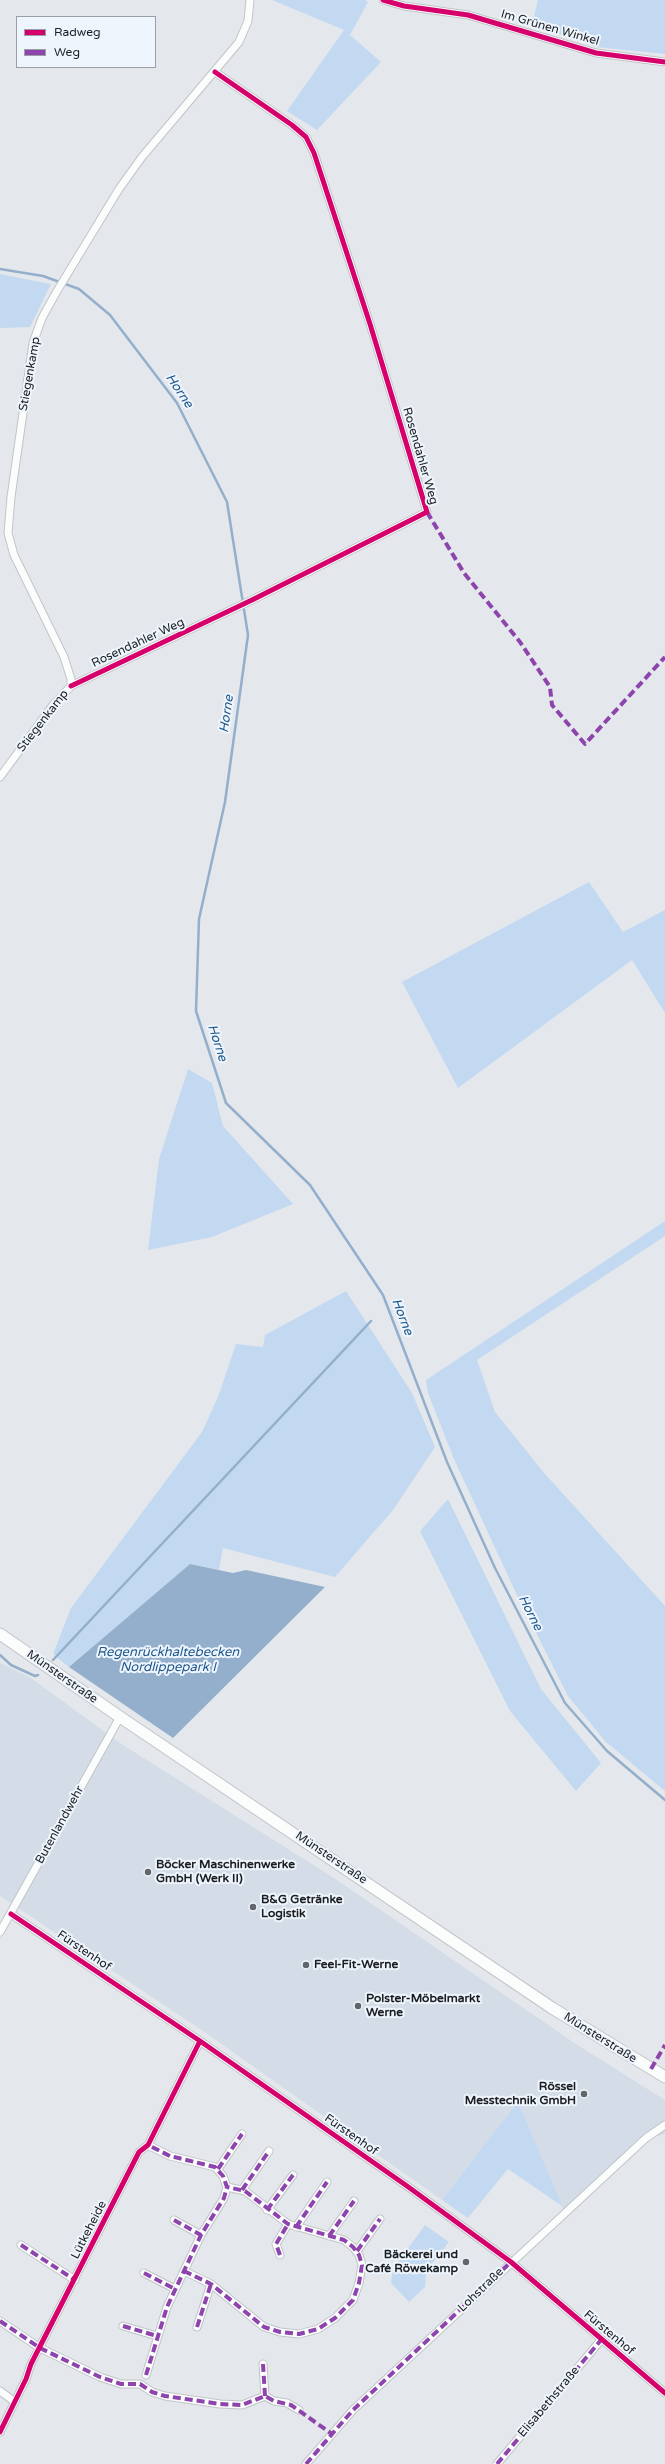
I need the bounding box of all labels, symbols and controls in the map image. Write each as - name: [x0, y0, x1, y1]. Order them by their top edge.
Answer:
- street label: Im Grünen Winkel: [499, 7, 601, 49]
- legend: [16, 16, 156, 68]
- text: Radweg: [54, 25, 101, 39]
- text: Weg: [54, 45, 80, 59]
- street label: Stiegenkamp: [16, 336, 44, 412]
- water label: Horne: [162, 371, 196, 411]
- street label: Rosendahler Weg: [399, 406, 441, 506]
- street label: Rosendahler Weg: [89, 615, 187, 671]
- street label: Stiegenkamp: [14, 687, 72, 755]
- water label: Horne: [217, 694, 237, 734]
- water label: Horne: [204, 1023, 230, 1063]
- water label: Horne: [388, 1297, 416, 1337]
- water label: Horne: [514, 1593, 546, 1633]
- water label: Regenrückhaltebecken Nordlippepark I: [97, 1645, 239, 1676]
- street label: Münsterstraße: [24, 1647, 100, 1707]
- street label: Butenlandwehr: [33, 1784, 87, 1866]
- street label: Münsterstraße: [292, 1829, 370, 1887]
- place label: Böcker Maschinenwerke GmbH (Werk II): [156, 1858, 295, 1886]
- marker: Böcker Maschinenwerke GmbH (Werk II): [143, 1867, 153, 1877]
- place label: B&G Getränke Logistik: [261, 1893, 343, 1921]
- marker: B&G Getränke Logistik: [248, 1902, 258, 1912]
- street label: Fürstenhof: [54, 1928, 114, 1974]
- place label: Feel-Fit-Werne: [314, 1958, 398, 1972]
- marker: Feel-Fit-Werne: [301, 1960, 311, 1970]
- place label: Polster-Möbelmarkt Werne: [366, 1992, 480, 2020]
- marker: Polster-Möbelmarkt Werne: [353, 2001, 363, 2011]
- street label: Münsterstraße: [561, 2010, 639, 2066]
- place label: Rössel Messtechnik GmbH: [465, 2080, 576, 2108]
- marker: Rössel Messtechnik GmbH: [579, 2089, 589, 2099]
- street label: Fürstenhof: [321, 2111, 381, 2159]
- street label: Lütkeheide: [68, 2198, 110, 2262]
- place label: Bäckerei und Café Röwekamp: [365, 2248, 458, 2276]
- marker: Bäckerei und Café Röwekamp: [461, 2257, 471, 2267]
- street label: Lohstraße: [455, 2265, 507, 2315]
- street label: Fürstenhof: [581, 2307, 637, 2359]
- street label: Elisabethstraße: [515, 2364, 583, 2440]

